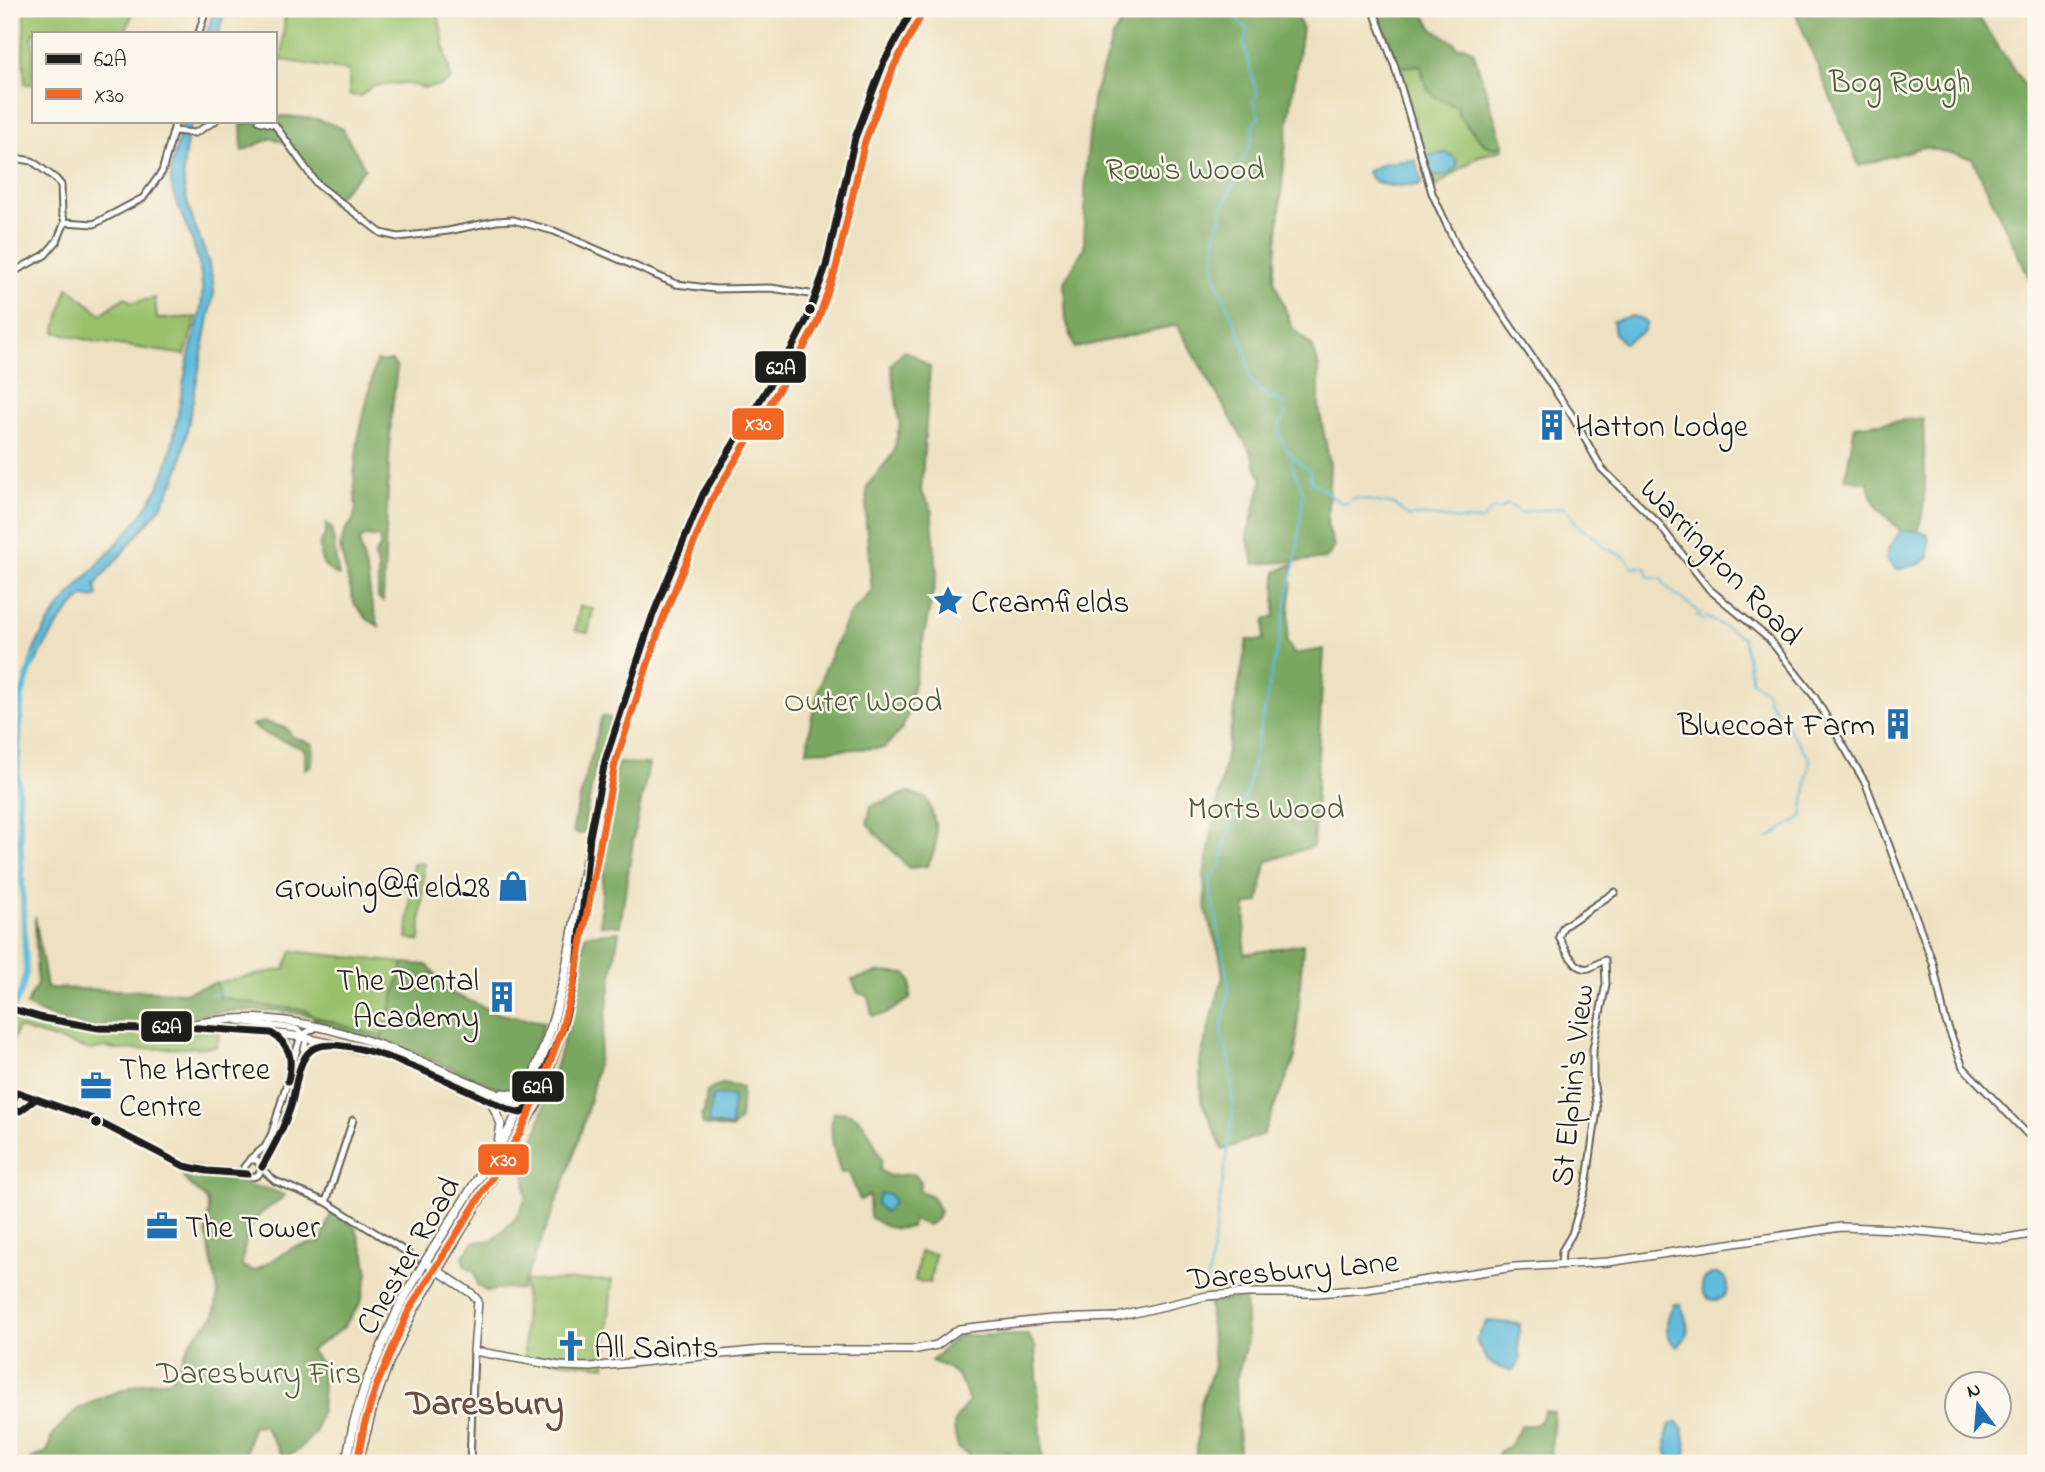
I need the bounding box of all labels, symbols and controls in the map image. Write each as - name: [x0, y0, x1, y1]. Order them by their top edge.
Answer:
- legend: [32, 32, 276, 122]
- text: 62A: [94, 46, 127, 76]
- park label: Bog Rough: [1828, 61, 1971, 108]
- text: X30: [94, 82, 124, 112]
- park label: Row's Wood: [1105, 148, 1265, 195]
- unlabelled marker: [803, 302, 817, 316]
- line badge: 62A: [754, 350, 807, 384]
- text: 62A: [766, 356, 796, 383]
- place label: Hatton Lodge: [1575, 405, 1749, 452]
- line badge: X30: [731, 407, 785, 441]
- building icon: Hatton Lodge: [1535, 408, 1569, 442]
- text: X30: [745, 412, 772, 439]
- street label: Warrington Road: [1627, 468, 1812, 658]
- place label: Creamfields: [971, 581, 1130, 628]
- place icon: Creamfields: [931, 584, 965, 618]
- park label: Outer Wood: [784, 680, 942, 727]
- place label: Bluecoat Farm: [1677, 704, 1875, 751]
- building icon: Bluecoat Farm: [1881, 707, 1915, 741]
- park label: Morts Wood: [1187, 787, 1345, 834]
- place label: Growing@field28: [274, 866, 490, 913]
- shop icon: Growing@field28: [496, 869, 530, 903]
- place label: The Dental Academy: [336, 959, 479, 1043]
- building icon: The Dental Academy: [485, 980, 519, 1014]
- street label: St Elphin's View: [1541, 982, 1608, 1189]
- line badge: 62A: [140, 1010, 193, 1043]
- text: 62A: [152, 1015, 182, 1042]
- place label: The Hartree Centre: [119, 1048, 271, 1132]
- office icon: The Hartree Centre: [79, 1069, 113, 1103]
- line badge: 62A: [511, 1070, 565, 1103]
- text: 62A: [523, 1075, 553, 1102]
- unlabelled marker: [89, 1114, 103, 1128]
- line badge: X30: [477, 1143, 530, 1176]
- text: X30: [490, 1148, 517, 1175]
- street label: Chester Road: [346, 1169, 474, 1345]
- place label: The Tower: [185, 1206, 320, 1253]
- office icon: The Tower: [145, 1209, 179, 1243]
- street label: Daresbury Lane: [1185, 1240, 1401, 1305]
- place label: All Saints: [594, 1326, 719, 1373]
- church icon: All Saints: [554, 1329, 588, 1363]
- park label: Daresbury Firs: [156, 1352, 361, 1399]
- north arrow: [1944, 1370, 2014, 1440]
- text: N: [1964, 1376, 1984, 1406]
- district label: Daresbury: [404, 1380, 564, 1432]

